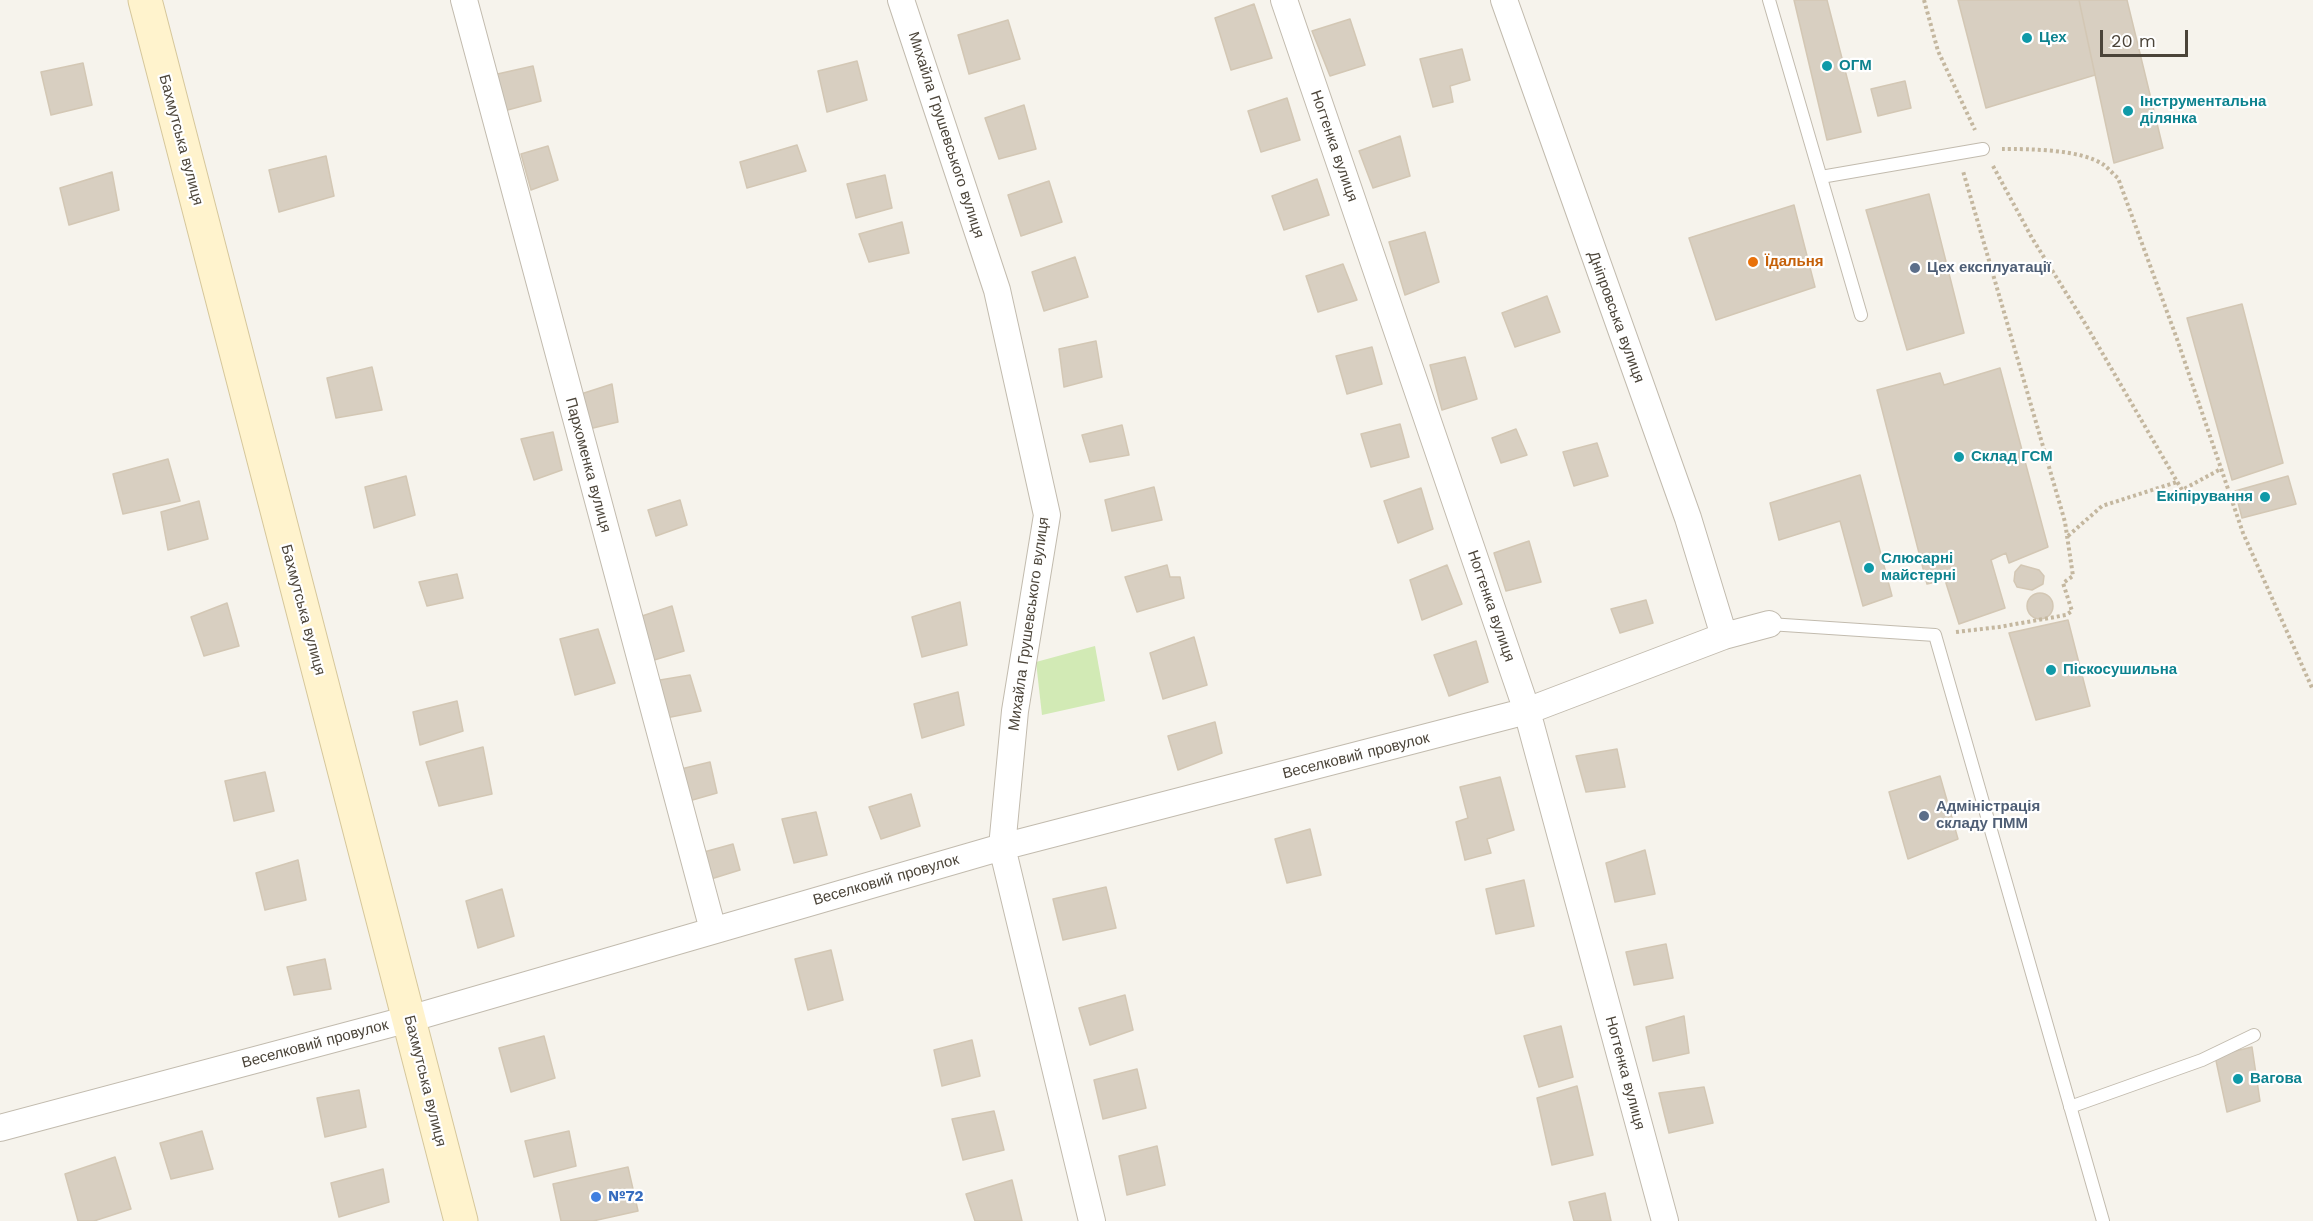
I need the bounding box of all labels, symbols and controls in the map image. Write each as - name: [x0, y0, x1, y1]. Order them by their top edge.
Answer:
- scale bar: [2103, 18, 2192, 56]
- place label: Цех: [2039, 29, 2067, 47]
- street label: Михайла Грушевського вулиця: [904, 30, 988, 240]
- text: 20 m: [2111, 30, 2156, 51]
- marker: Цех: [2020, 31, 2034, 45]
- place label: ОГМ: [1839, 57, 1872, 75]
- marker: ОГМ: [1820, 59, 1834, 73]
- street label: Бахмутська вулиця: [155, 73, 207, 207]
- street label: Ногтенка вулиця: [1306, 88, 1362, 204]
- place label: Інструментальна ділянка: [2140, 93, 2266, 128]
- marker: Інструментальна ділянка: [2121, 104, 2135, 118]
- street label: Дніпровська вулиця: [1584, 249, 1648, 385]
- place label: Їдальня: [1765, 253, 1824, 271]
- marker: Їдальня: [1746, 255, 1760, 269]
- place label: Цех експлуатації: [1927, 259, 2051, 277]
- marker: Цех експлуатації: [1908, 261, 1922, 275]
- street label: Пархоменка вулиця: [561, 396, 615, 534]
- place label: Склад ГСМ: [1971, 448, 2053, 466]
- marker: Склад ГСМ: [1952, 450, 1966, 464]
- place label: Екіпірування: [2157, 488, 2253, 506]
- marker: Екіпірування: [2258, 490, 2272, 504]
- street label: Михайла Грушевського вулиця: [1005, 516, 1053, 732]
- street label: Бахмутська вулиця: [277, 543, 329, 677]
- street label: Ногтенка вулиця: [1463, 548, 1519, 664]
- place label: Слюсарні майстерні: [1881, 550, 1956, 585]
- marker: Слюсарні майстерні: [1862, 561, 1876, 575]
- place label: Піскосушильна: [2063, 661, 2177, 679]
- marker: Піскосушильна: [2044, 663, 2058, 677]
- street label: Веселковий провулок: [1281, 729, 1431, 783]
- place label: Адміністрація складу ПММ: [1936, 798, 2040, 833]
- marker: Адміністрація складу ПММ: [1917, 809, 1931, 823]
- street label: Веселковий провулок: [811, 851, 961, 909]
- street label: Бахмутська вулиця: [400, 1013, 450, 1149]
- street label: Ногтенка вулиця: [1601, 1014, 1649, 1132]
- street label: Веселковий провулок: [240, 1016, 390, 1072]
- place label: Вагова: [2250, 1070, 2302, 1088]
- marker: Вагова: [2231, 1072, 2245, 1086]
- place label: №72: [608, 1188, 644, 1206]
- marker: №72: [589, 1190, 603, 1204]

